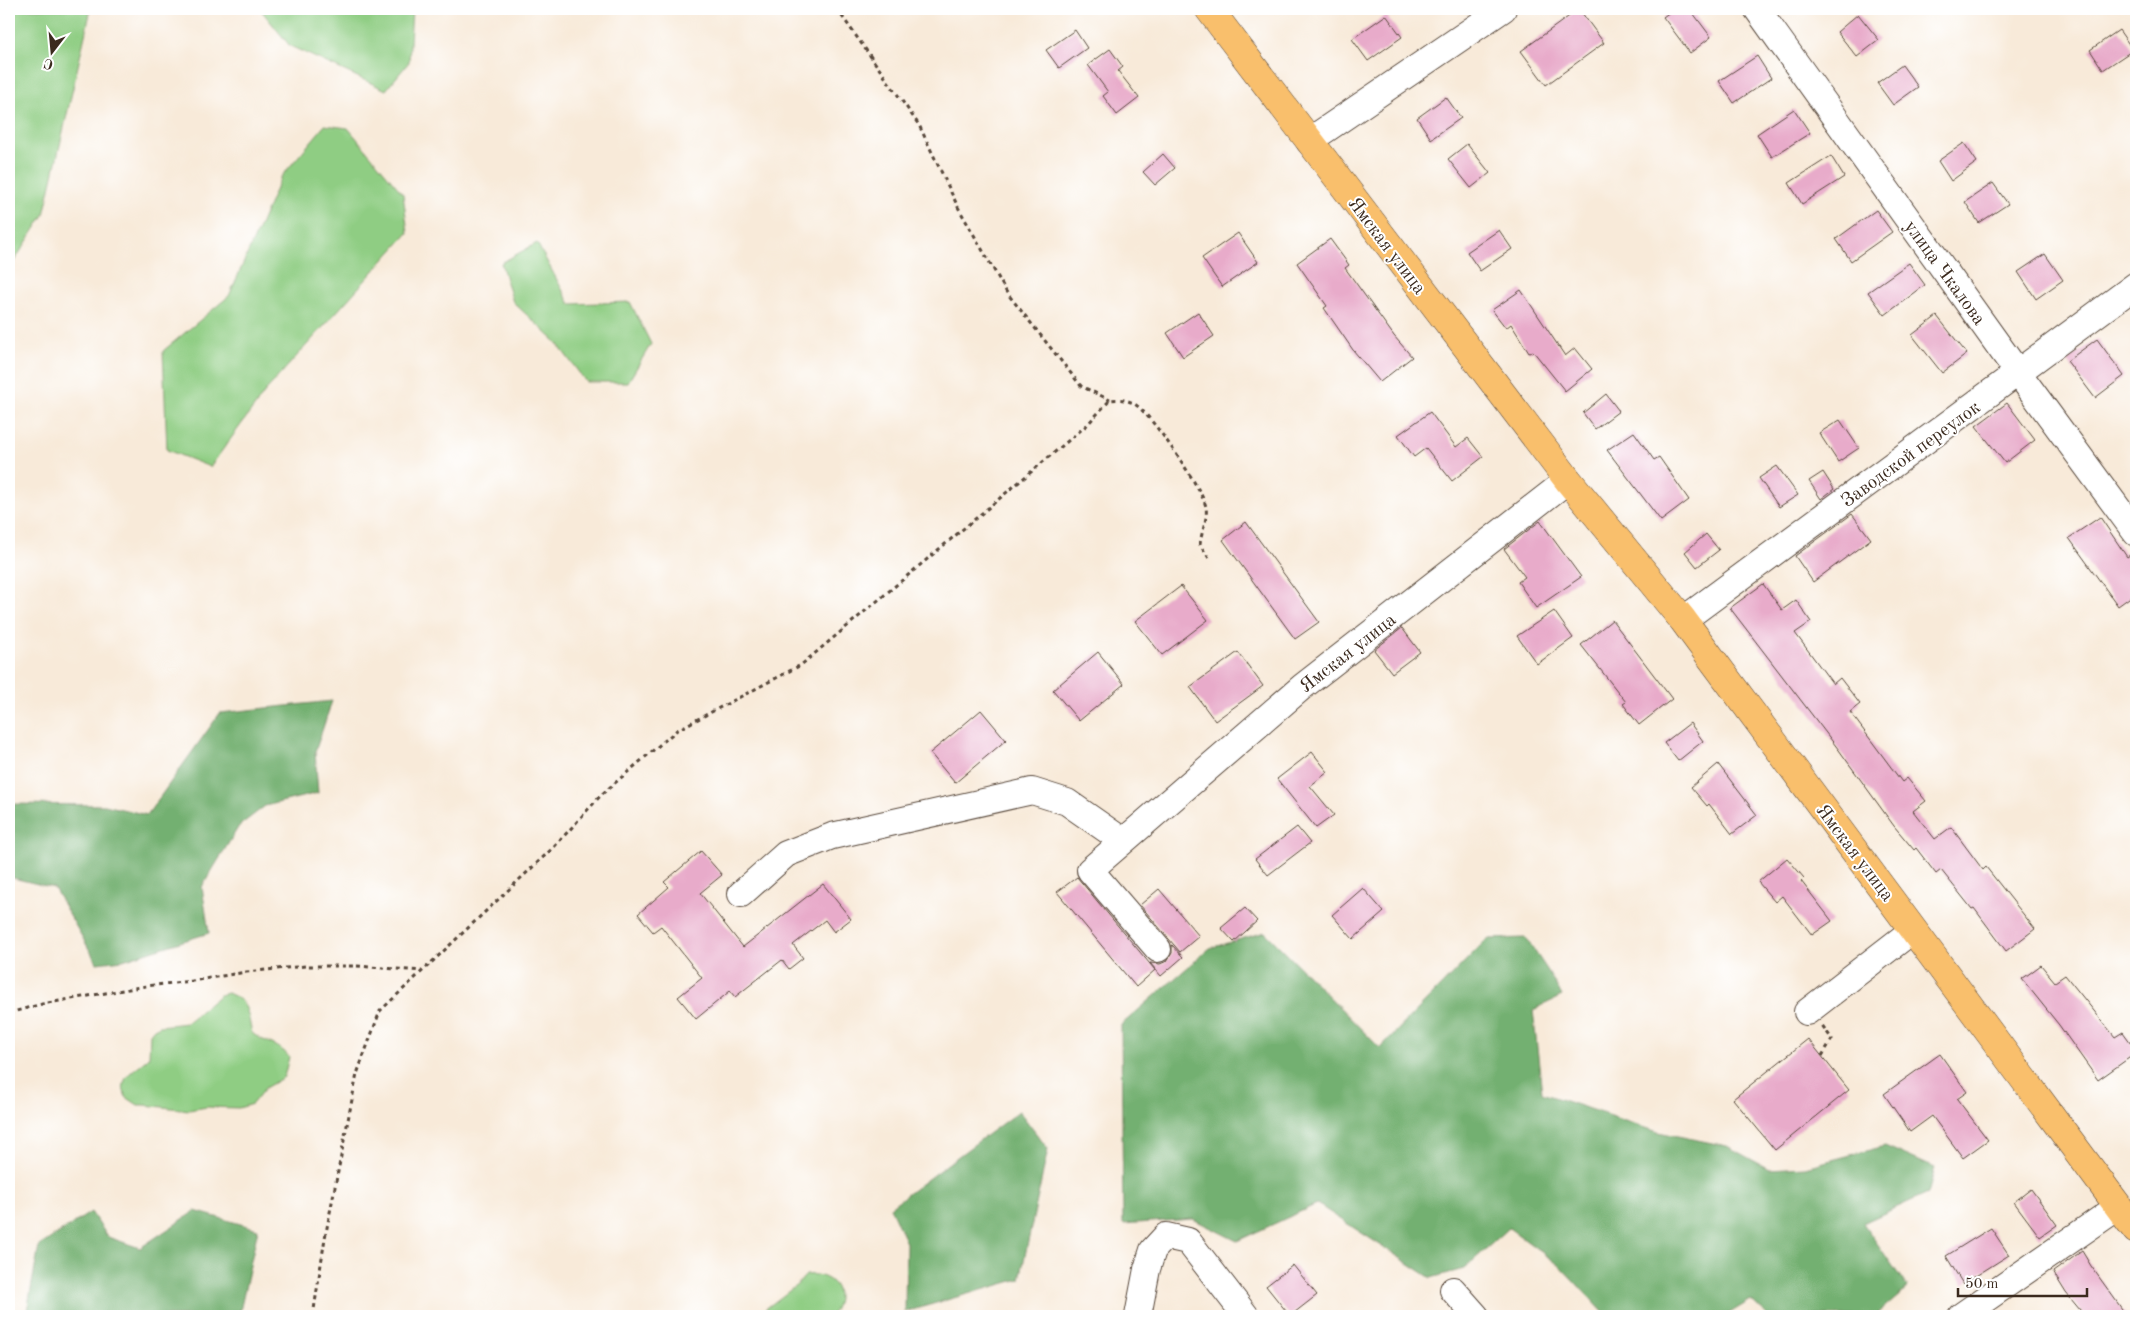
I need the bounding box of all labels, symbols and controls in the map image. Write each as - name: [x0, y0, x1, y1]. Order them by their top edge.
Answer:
- north arrow: [28, 28, 78, 78]
- text: С: [42, 56, 55, 72]
- street label: Ямская улица: [1343, 194, 1429, 299]
- street label: улица Чкалова: [1900, 218, 1989, 330]
- street label: Заводской переулок: [1838, 398, 1985, 512]
- street label: Ямская улица: [1297, 610, 1401, 697]
- street label: Ямская улица: [1811, 801, 1897, 906]
- scale bar: [1958, 1265, 2086, 1297]
- text: 50 m: [1965, 1277, 1999, 1292]

